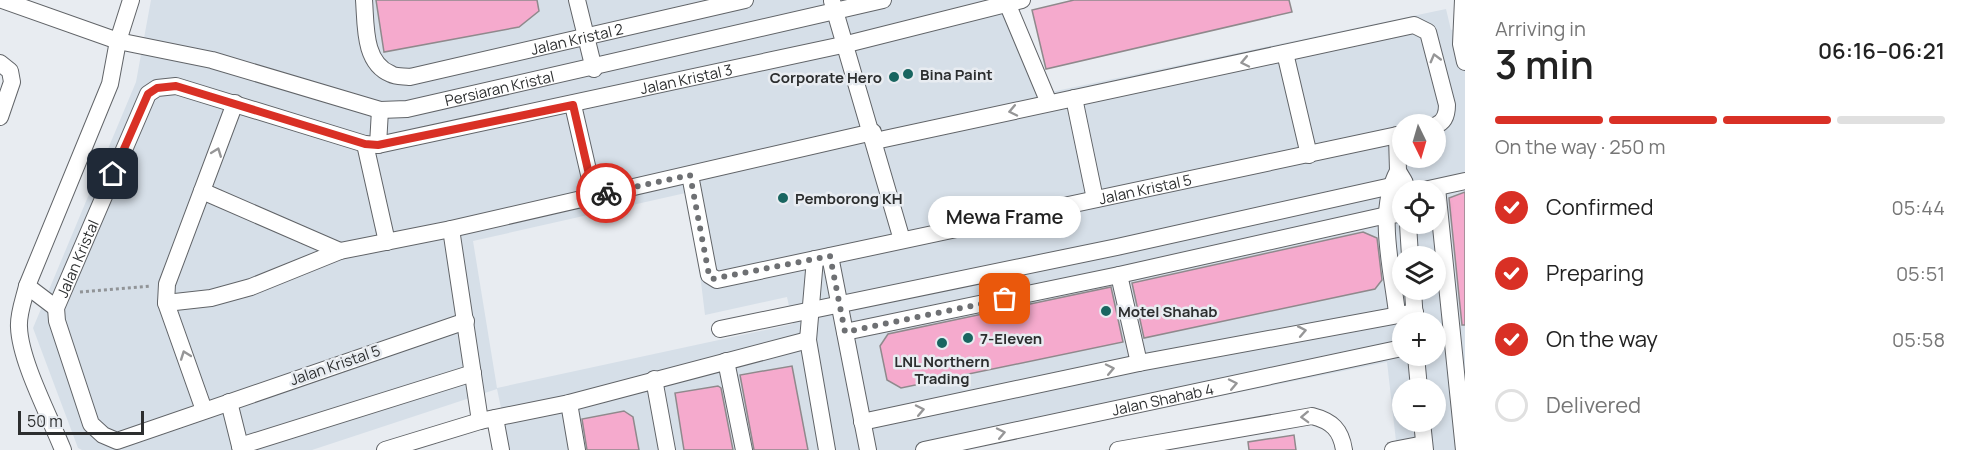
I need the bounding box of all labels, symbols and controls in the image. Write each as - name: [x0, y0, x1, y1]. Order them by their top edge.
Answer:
- text: Arriving in: [1495, 15, 1586, 42]
- street label: Jalan Kristal 2: [529, 18, 625, 59]
- text: 06:16–06:21: [1818, 36, 1945, 66]
- text: 3 min: [1495, 37, 1594, 91]
- one-way arrow: [1429, 53, 1442, 63]
- one-way arrow: [1240, 54, 1250, 67]
- street label: Jalan Kristal 3: [638, 58, 734, 99]
- place label: Bina Paint: [920, 64, 993, 85]
- street label: Persiaran Kristal: [443, 65, 556, 111]
- place label: Corporate Hero: [770, 67, 882, 88]
- marker: Bina Paint: [901, 67, 915, 81]
- marker: Corporate Hero: [887, 70, 901, 84]
- one-way arrow: [1008, 104, 1018, 117]
- north arrow: [1392, 114, 1446, 168]
- map controls: [1392, 114, 1446, 432]
- text: On the way · 250 m: [1495, 133, 1665, 160]
- one-way arrow: [209, 147, 222, 157]
- pin: [87, 148, 138, 199]
- icon: home: [96, 157, 129, 190]
- courier: [576, 163, 636, 223]
- street label: Jalan Kristal 5: [1097, 169, 1193, 209]
- icon: bike: [590, 177, 623, 210]
- button: locate: [1392, 180, 1446, 234]
- place label: Pemborong KH: [795, 188, 903, 209]
- marker: Pemborong KH: [776, 191, 790, 205]
- icon: check: [1495, 191, 1528, 224]
- text: Confirmed: [1546, 192, 1654, 222]
- text: 05:44: [1891, 194, 1945, 221]
- callout: Mewa Frame: [928, 197, 1082, 239]
- text: Mewa Frame: [946, 203, 1063, 230]
- street label: Jalan Kristal: [51, 216, 103, 301]
- button: layers: [1392, 246, 1446, 300]
- icon: check: [1495, 257, 1528, 290]
- text: Preparing: [1546, 258, 1644, 288]
- text: 05:51: [1896, 260, 1945, 287]
- pin: [979, 273, 1030, 324]
- icon: bag: [988, 282, 1021, 315]
- place label: Motel Shahab: [1118, 301, 1218, 322]
- marker: Motel Shahab: [1099, 304, 1113, 318]
- button: +: [1392, 312, 1446, 366]
- icon: check: [1495, 323, 1528, 356]
- text: On the way: [1546, 324, 1658, 354]
- one-way arrow: [1296, 325, 1306, 338]
- text: 05:58: [1892, 326, 1945, 353]
- place label: 7-Eleven: [980, 328, 1042, 349]
- marker: 7-Eleven: [961, 331, 975, 345]
- marker: LNL Northern Trading: [935, 336, 949, 350]
- street label: Jalan Kristal 5: [287, 340, 383, 390]
- one-way arrow: [179, 350, 192, 361]
- place label: LNL Northern Trading: [894, 351, 990, 389]
- one-way arrow: [1105, 363, 1115, 376]
- street label: Jalan Shahab 4: [1110, 378, 1216, 420]
- one-way arrow: [1228, 378, 1238, 391]
- button: −: [1392, 378, 1446, 432]
- text: Delivered: [1546, 390, 1641, 420]
- one-way arrow: [914, 404, 924, 417]
- scale bar: [18, 408, 144, 436]
- text: 50 m: [27, 410, 63, 432]
- one-way arrow: [1301, 411, 1310, 424]
- one-way arrow: [996, 428, 1006, 441]

